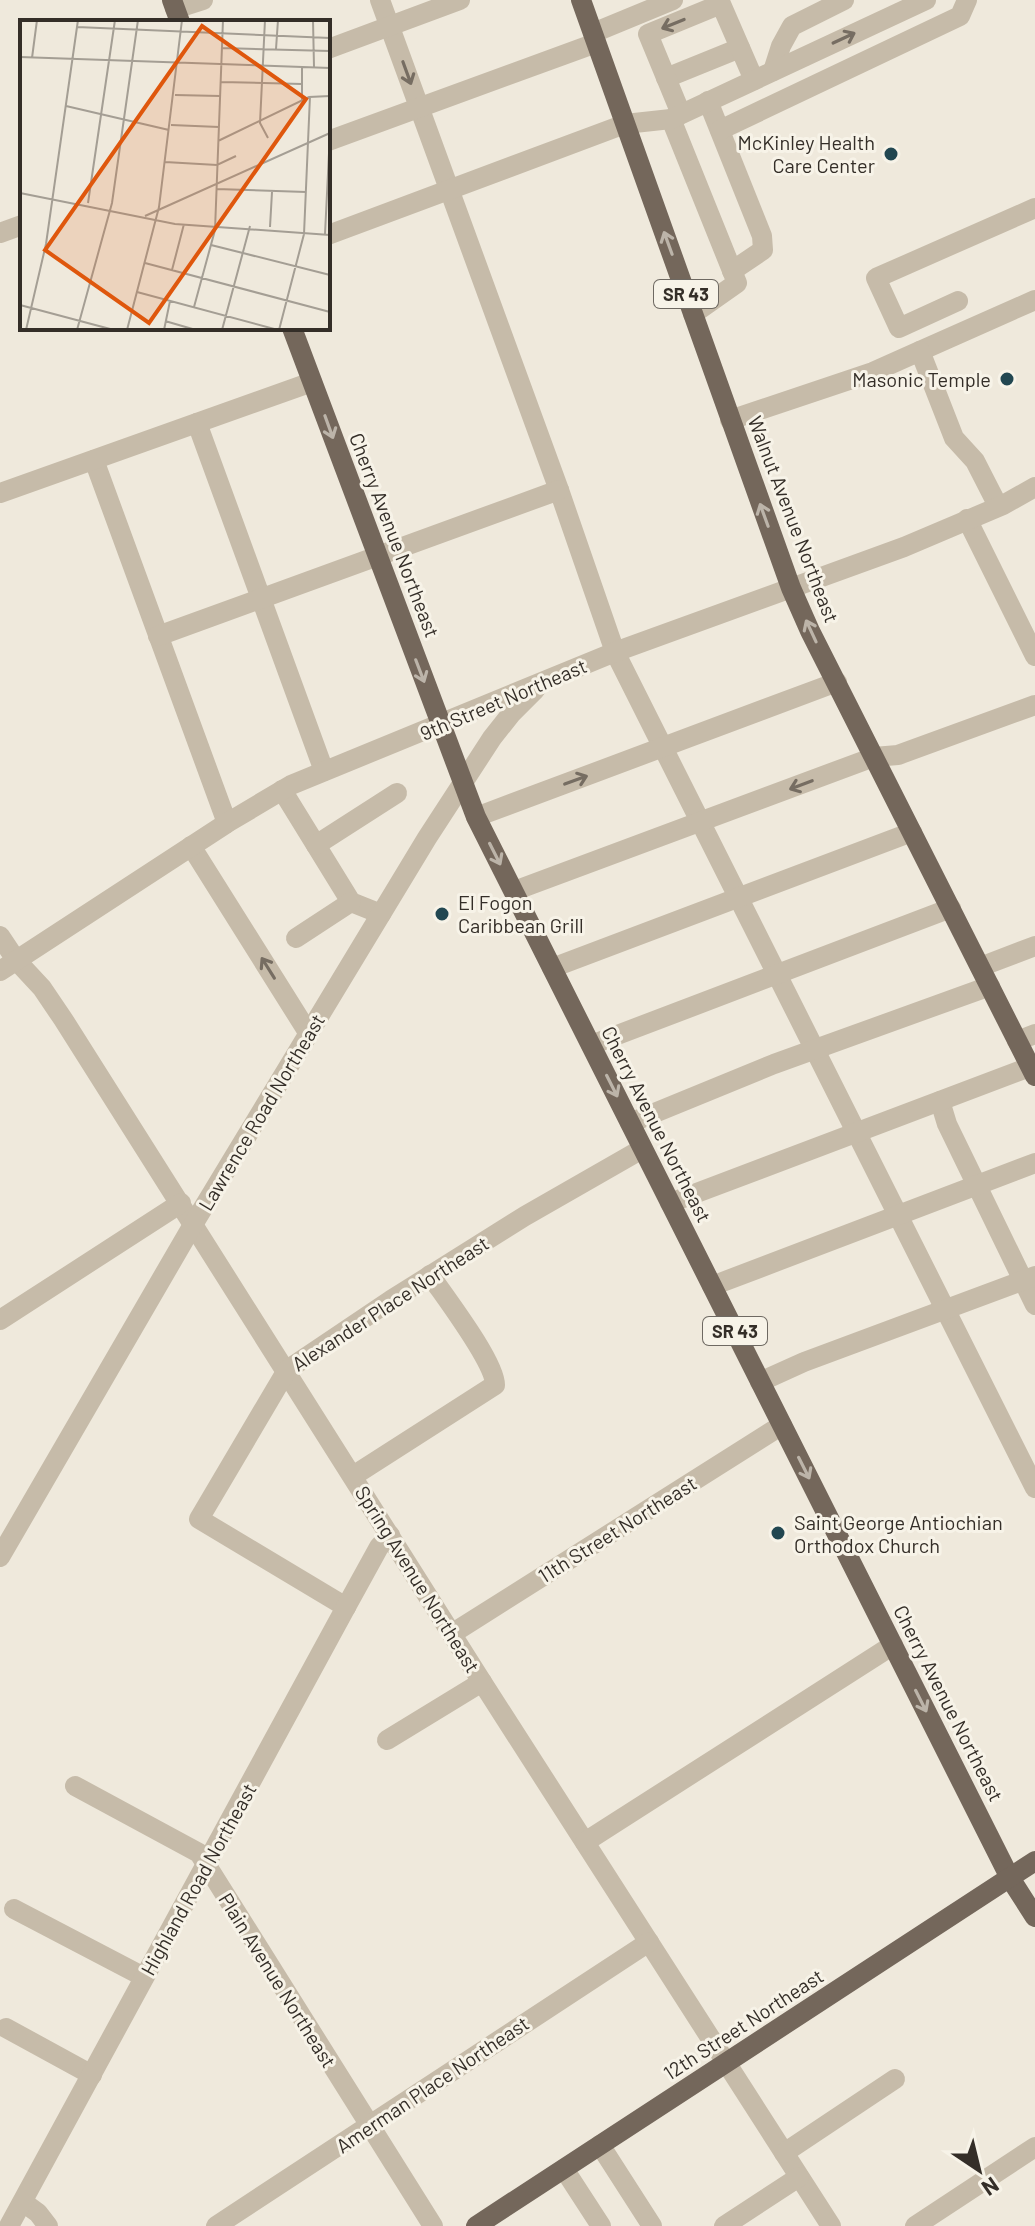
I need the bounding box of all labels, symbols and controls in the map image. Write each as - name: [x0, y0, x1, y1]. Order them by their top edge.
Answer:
- one-way arrow: [661, 18, 686, 32]
- inset map: [20, 20, 330, 330]
- one-way arrow: [831, 30, 855, 45]
- one-way arrow: [401, 60, 415, 85]
- place label: McKinley Health Care Center: [737, 130, 875, 177]
- marker: McKinley Health Care Center: [882, 145, 900, 163]
- one-way arrow: [659, 231, 674, 256]
- road number: SR 43: [654, 280, 718, 308]
- place label: Masonic Temple: [852, 367, 991, 391]
- marker: Masonic Temple: [998, 370, 1016, 388]
- street label: Walnut Avenue Northeast: [743, 412, 845, 626]
- one-way arrow: [323, 415, 337, 439]
- street label: Cherry Avenue Northeast: [345, 429, 445, 641]
- one-way arrow: [756, 503, 770, 527]
- one-way arrow: [803, 620, 818, 644]
- street label: 9th Street Northeast: [416, 653, 590, 745]
- one-way arrow: [414, 658, 428, 683]
- one-way arrow: [563, 772, 588, 786]
- one-way arrow: [790, 779, 814, 793]
- one-way arrow: [488, 841, 503, 865]
- place label: El Fogon Caribbean Grill: [458, 890, 584, 937]
- marker: El Fogon Caribbean Grill: [433, 905, 451, 923]
- one-way arrow: [259, 957, 276, 979]
- street label: Lawrence Road Northeast: [193, 1009, 329, 1215]
- street label: Cherry Avenue Northeast: [597, 1022, 717, 1226]
- one-way arrow: [604, 1074, 620, 1098]
- street label: Alexander Place Northeast: [287, 1230, 493, 1376]
- road number: SR 43: [703, 1317, 767, 1345]
- one-way arrow: [797, 1456, 812, 1480]
- street label: 11th Street Northeast: [533, 1471, 701, 1587]
- street label: Spring Avenue Northeast: [351, 1481, 485, 1677]
- place label: Saint George Antiochian Orthodox Church: [794, 1510, 1003, 1557]
- marker: Saint George Antiochian Orthodox Church: [769, 1524, 787, 1542]
- street label: Cherry Avenue Northeast: [889, 1601, 1009, 1805]
- one-way arrow: [914, 1688, 929, 1712]
- street label: Highland Road Northeast: [135, 1779, 261, 1979]
- street label: Plain Avenue Northeast: [214, 1888, 342, 2072]
- street label: 12th Street Northeast: [658, 1963, 828, 2085]
- street label: Amerman Place Northeast: [331, 2011, 533, 2157]
- north arrow: [939, 2130, 1019, 2210]
- text: N: [978, 2172, 1004, 2202]

